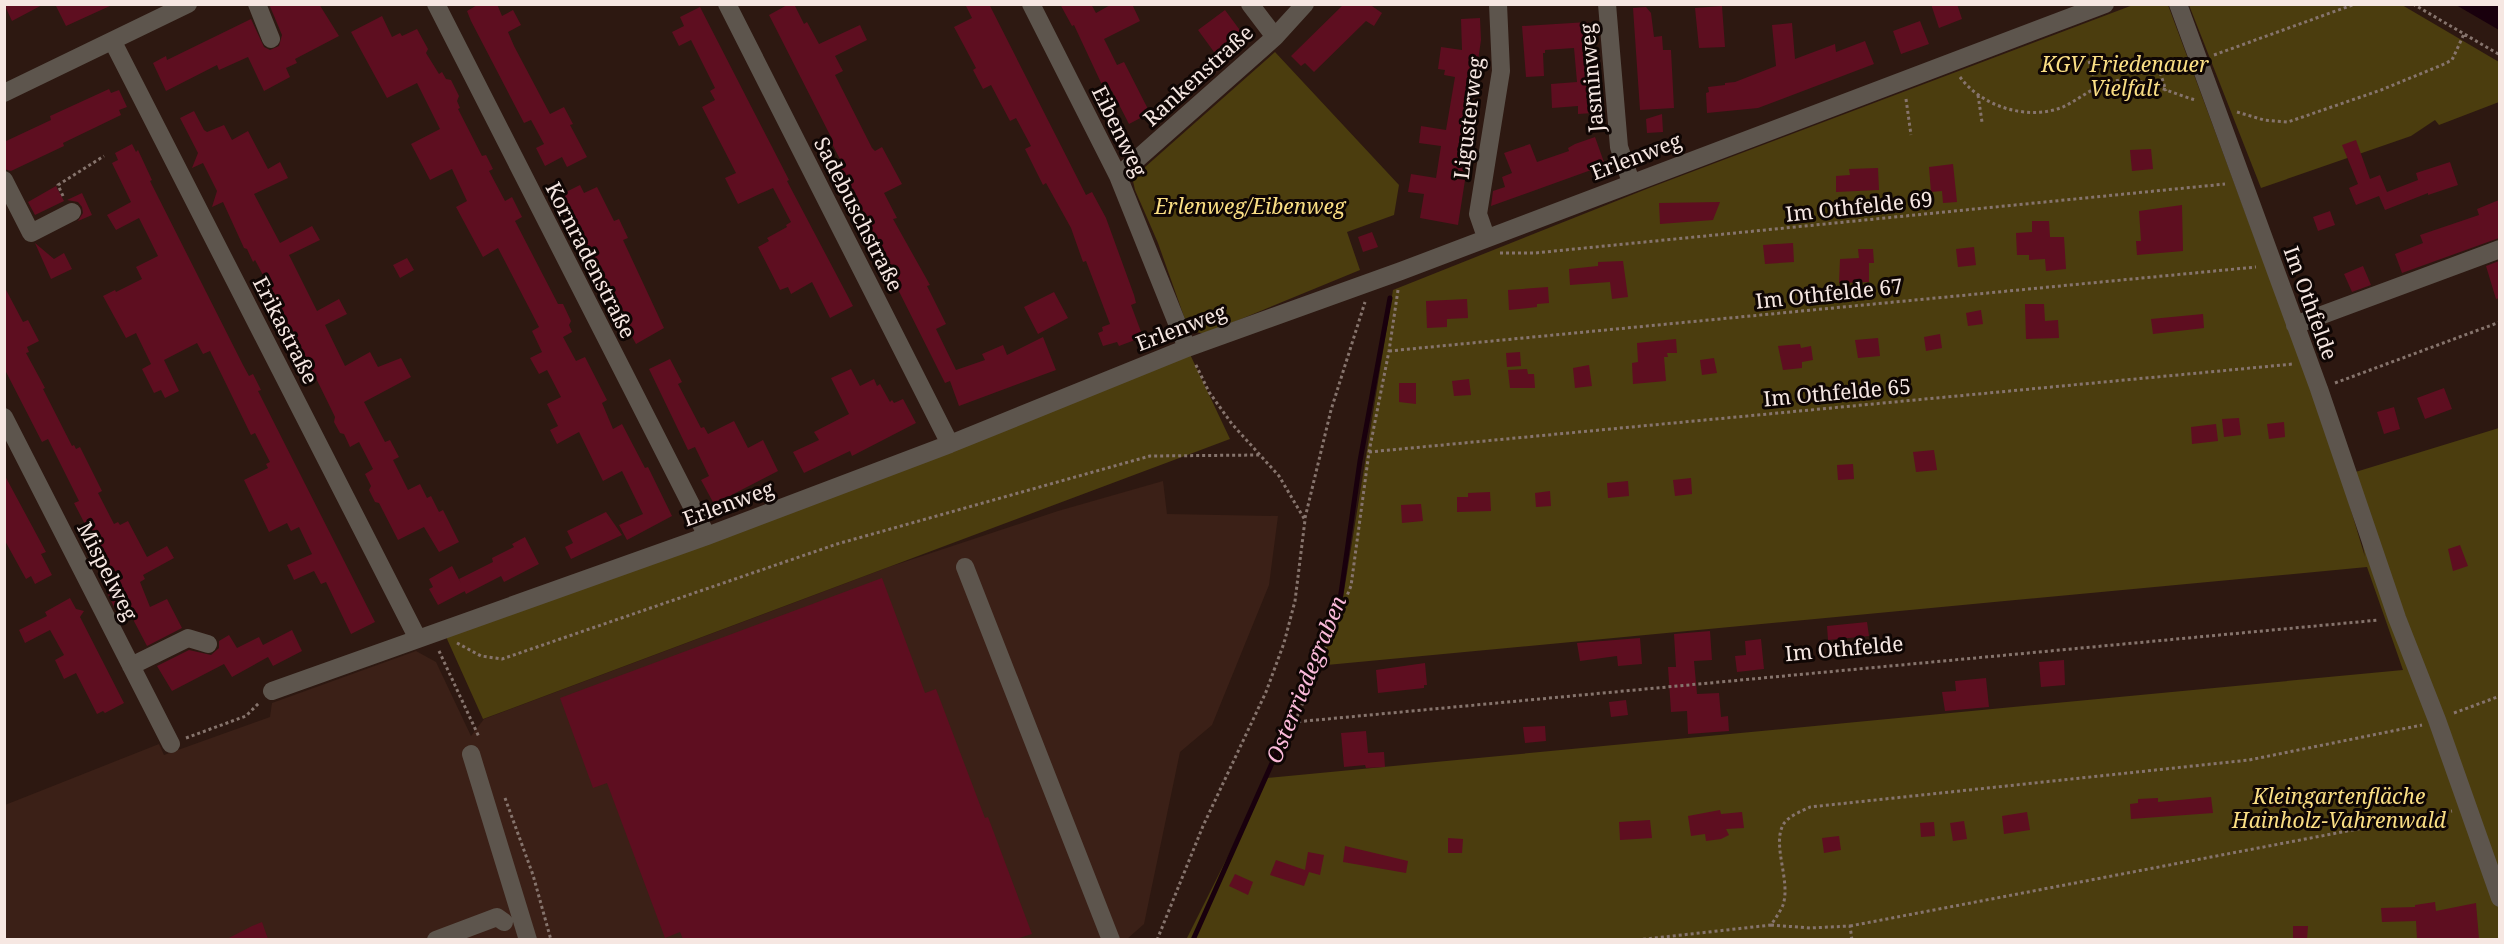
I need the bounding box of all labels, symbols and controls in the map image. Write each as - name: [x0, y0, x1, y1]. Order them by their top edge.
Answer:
- street label: Rankenstraße: [1137, 18, 1259, 132]
- street label: Jasminweg: [1572, 22, 1610, 135]
- park label: KGV Friedenauer Vielfalt: [2040, 50, 2209, 102]
- street label: Ligusterweg: [1447, 55, 1489, 181]
- street label: Eibenweg: [1086, 81, 1154, 182]
- street label: Erlenweg: [1587, 126, 1686, 186]
- street label: Sadebuschstraße: [808, 132, 910, 296]
- street label: Kornradenstraße: [540, 177, 642, 343]
- street label: Im Othfelde 69: [1784, 184, 1934, 228]
- park label: Erlenweg/Eibenweg: [1154, 192, 1347, 220]
- street label: Im Othfelde: [2278, 242, 2344, 364]
- street label: Im Othfelde 67: [1754, 271, 1904, 315]
- street label: Erikastraße: [247, 272, 325, 388]
- street label: Erlenweg: [1132, 297, 1231, 357]
- street label: Im Othfelde 65: [1762, 372, 1912, 412]
- street label: Erlenweg: [679, 473, 778, 532]
- street label: Mispelweg: [71, 517, 145, 626]
- water label: Osterriedegraben: [1258, 591, 1352, 767]
- street label: Im Othfelde: [1784, 629, 1904, 667]
- park label: Kleingartenfläche Hainholz-Vahrenwald: [2231, 782, 2447, 834]

